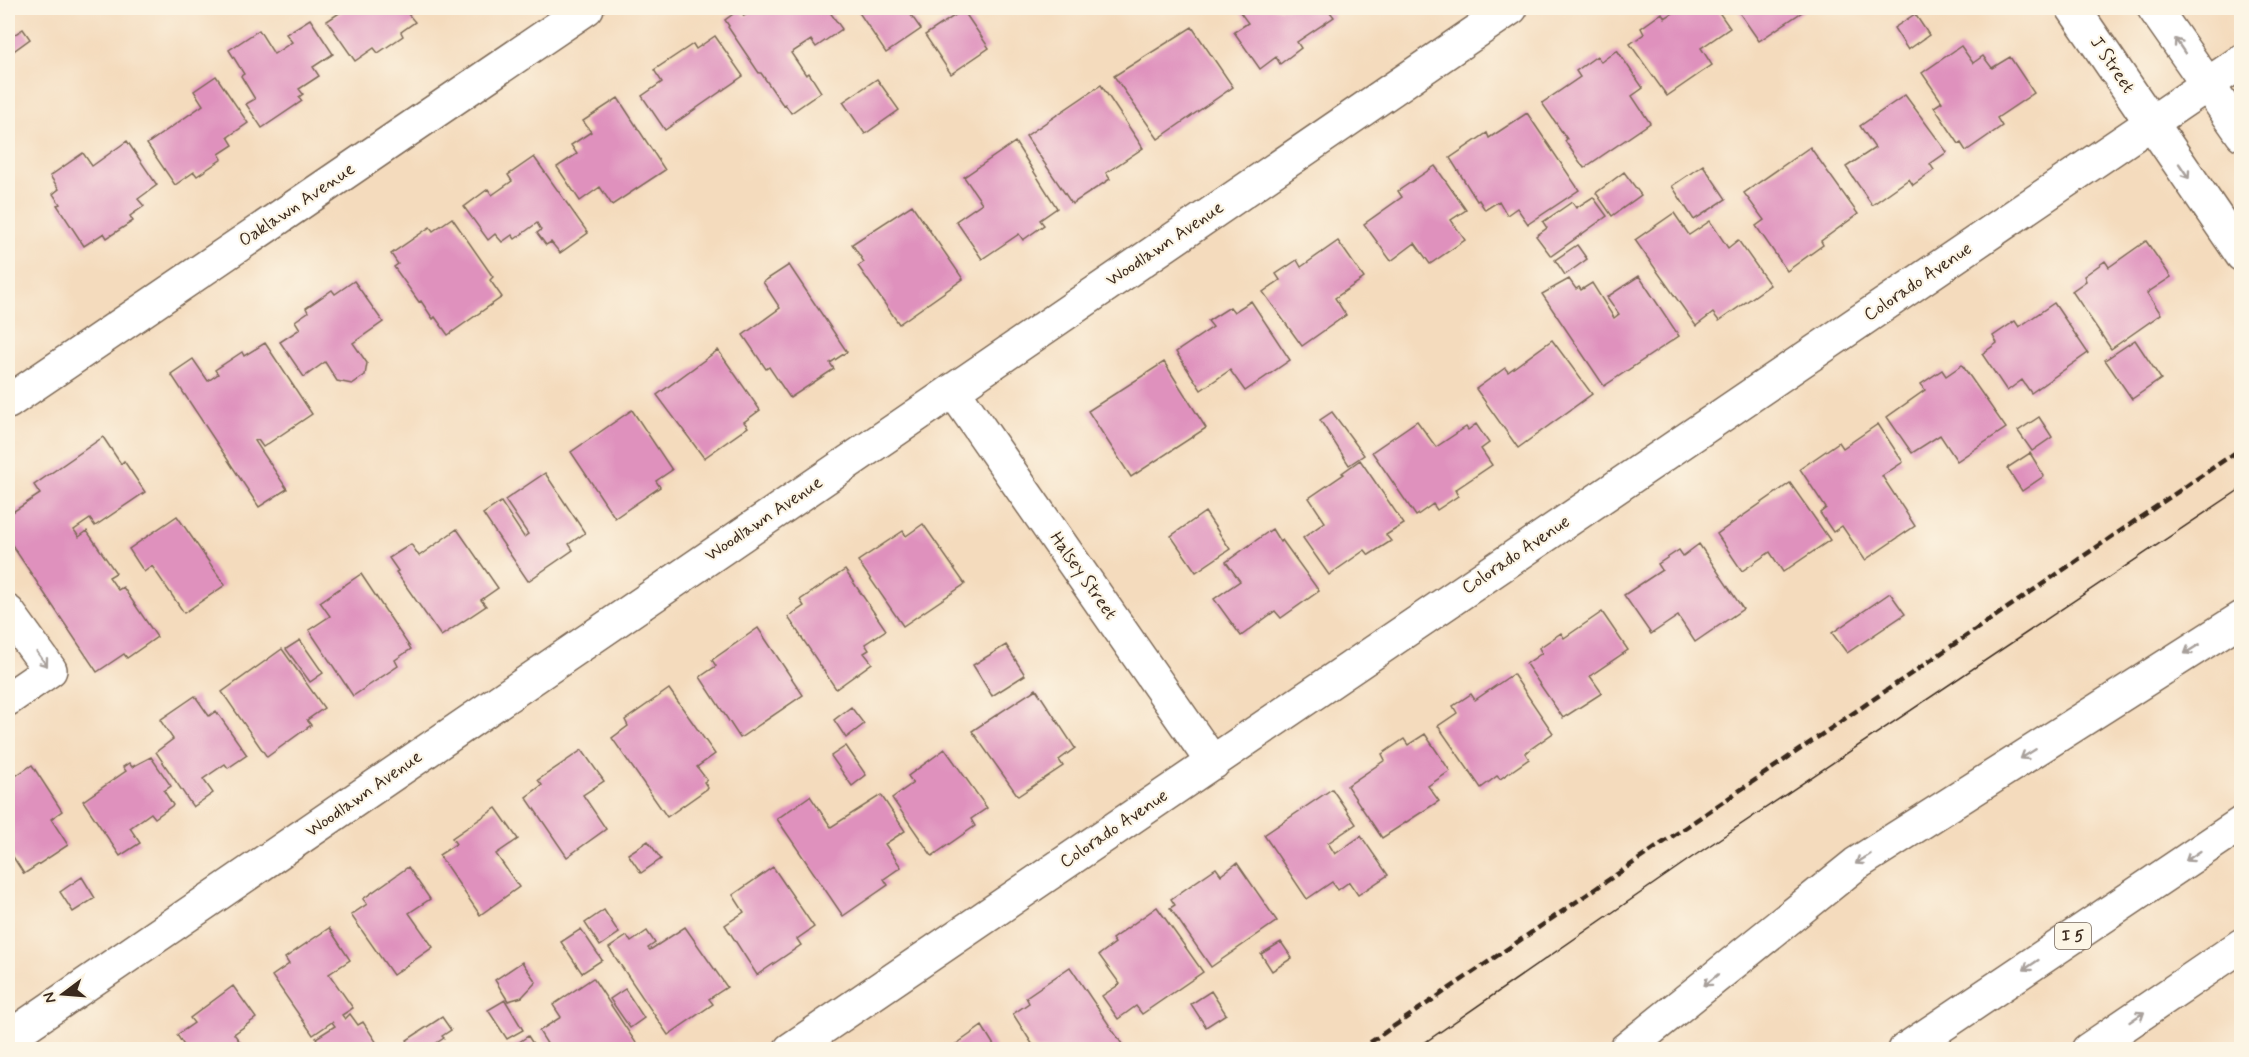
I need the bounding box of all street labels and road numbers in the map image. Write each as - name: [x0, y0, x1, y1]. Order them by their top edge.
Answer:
- street label: J Street: [2084, 32, 2140, 98]
- street label: Oaklawn Avenue: [234, 157, 360, 253]
- street label: Woodlawn Avenue: [1101, 196, 1229, 292]
- street label: Colorado Avenue: [1859, 237, 1977, 327]
- street label: Woodlawn Avenue: [700, 471, 828, 567]
- street label: Colorado Avenue: [1457, 510, 1575, 600]
- street label: Halsey Street: [1044, 527, 1122, 625]
- street label: Woodlawn Avenue: [301, 745, 427, 843]
- street label: Colorado Avenue: [1055, 784, 1173, 874]
- road number: I 5: [2055, 923, 2091, 949]

